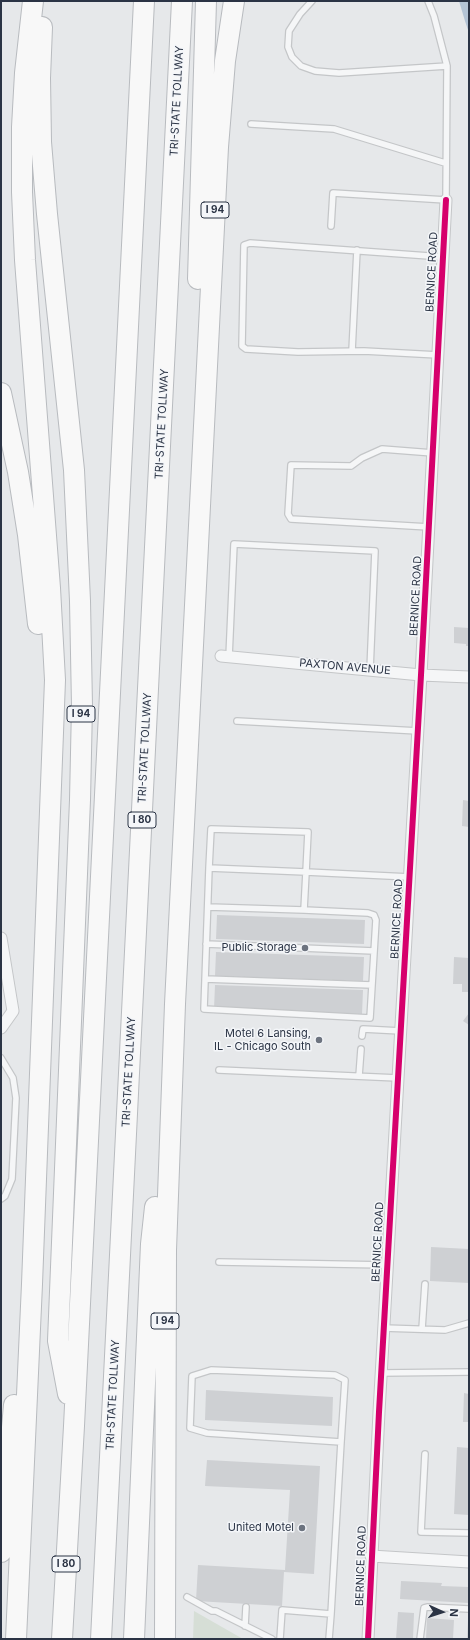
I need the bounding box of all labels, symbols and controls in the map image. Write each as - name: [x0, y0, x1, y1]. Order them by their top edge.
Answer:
- street label: TRI-STATE TOLLWAY: [168, 45, 186, 157]
- road number: I 94: [201, 202, 229, 218]
- street label: BERNICE ROAD: [423, 231, 441, 313]
- street label: TRI-STATE TOLLWAY: [153, 368, 171, 480]
- street label: BERNICE ROAD: [407, 555, 425, 637]
- street label: PAXTON AVENUE: [299, 656, 391, 678]
- street label: TRI-STATE TOLLWAY: [136, 692, 154, 804]
- road number: I 94: [67, 706, 95, 722]
- road number: I 80: [128, 812, 156, 828]
- street label: BERNICE ROAD: [388, 878, 406, 960]
- place label: Public Storage: [221, 941, 297, 955]
- marker: Public Storage: [300, 943, 310, 953]
- street label: TRI-STATE TOLLWAY: [120, 1016, 138, 1128]
- place label: Motel 6 Lansing, IL - Chicago South: [214, 1027, 311, 1053]
- marker: Motel 6 Lansing, IL - Chicago South: [314, 1035, 324, 1045]
- street label: BERNICE ROAD: [369, 1201, 387, 1283]
- road number: I 94: [151, 1313, 179, 1329]
- street label: TRI-STATE TOLLWAY: [104, 1339, 122, 1451]
- place label: United Motel: [228, 1521, 294, 1535]
- marker: United Motel: [297, 1523, 307, 1533]
- street label: BERNICE ROAD: [353, 1526, 369, 1606]
- road number: I 80: [52, 1556, 80, 1572]
- north arrow: [422, 1592, 462, 1632]
- text: N: [447, 1608, 461, 1617]

